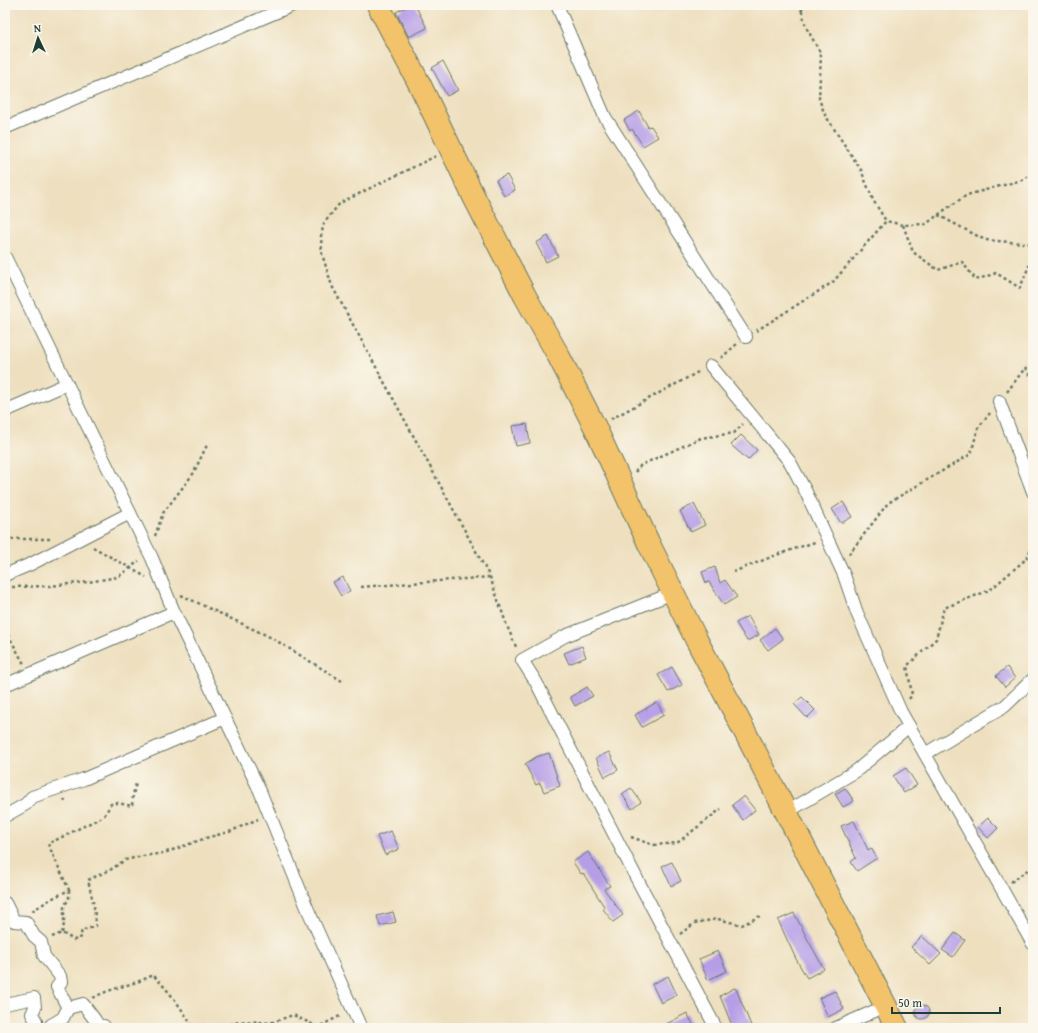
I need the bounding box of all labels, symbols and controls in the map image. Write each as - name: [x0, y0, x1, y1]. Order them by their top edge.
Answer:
- north arrow: [18, 18, 58, 58]
- text: N: [33, 20, 42, 36]
- scale bar: [892, 989, 1000, 1015]
- text: 50 m: [898, 994, 922, 1011]

